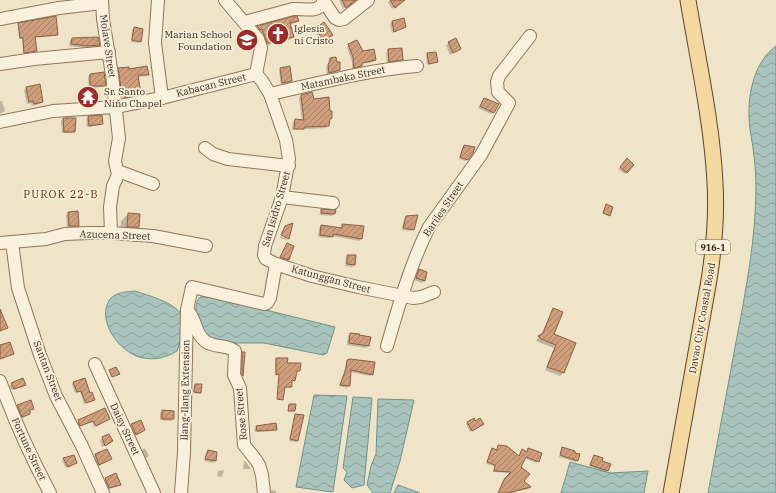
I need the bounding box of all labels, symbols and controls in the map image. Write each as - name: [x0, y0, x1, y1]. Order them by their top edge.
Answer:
- street label: Molave Street: [97, 14, 119, 79]
- church icon: Iglesia ni Cristo: [265, 21, 291, 47]
- place label: Iglesia ni Cristo: [294, 22, 334, 47]
- school or university icon: Marian School Foundation: [234, 27, 260, 53]
- place label: Marian School Foundation: [164, 28, 233, 53]
- street label: Matambaka Street: [300, 63, 387, 93]
- street label: Kabacan Street: [175, 70, 248, 100]
- temple icon: Sr. Santo Niño Chapel: [75, 84, 101, 110]
- place label: Sr. Santo Niño Chapel: [104, 85, 162, 110]
- street label: San Isidro Street: [259, 169, 293, 248]
- street label: Bariles Street: [420, 179, 466, 239]
- district label: PUROK 22-B: [23, 187, 99, 201]
- street label: Azucena Street: [79, 227, 151, 243]
- road number: 916-1: [696, 240, 730, 254]
- street label: Katunggan Street: [290, 262, 372, 296]
- street label: Davao City Coastal Road: [686, 262, 718, 374]
- street label: Santan Street: [31, 339, 66, 403]
- street label: Ilang-Ilang Extension: [178, 339, 192, 441]
- street label: Rose Street: [232, 387, 250, 441]
- street label: Daisy Street: [107, 401, 143, 458]
- street label: Fortune Street: [9, 415, 49, 483]

